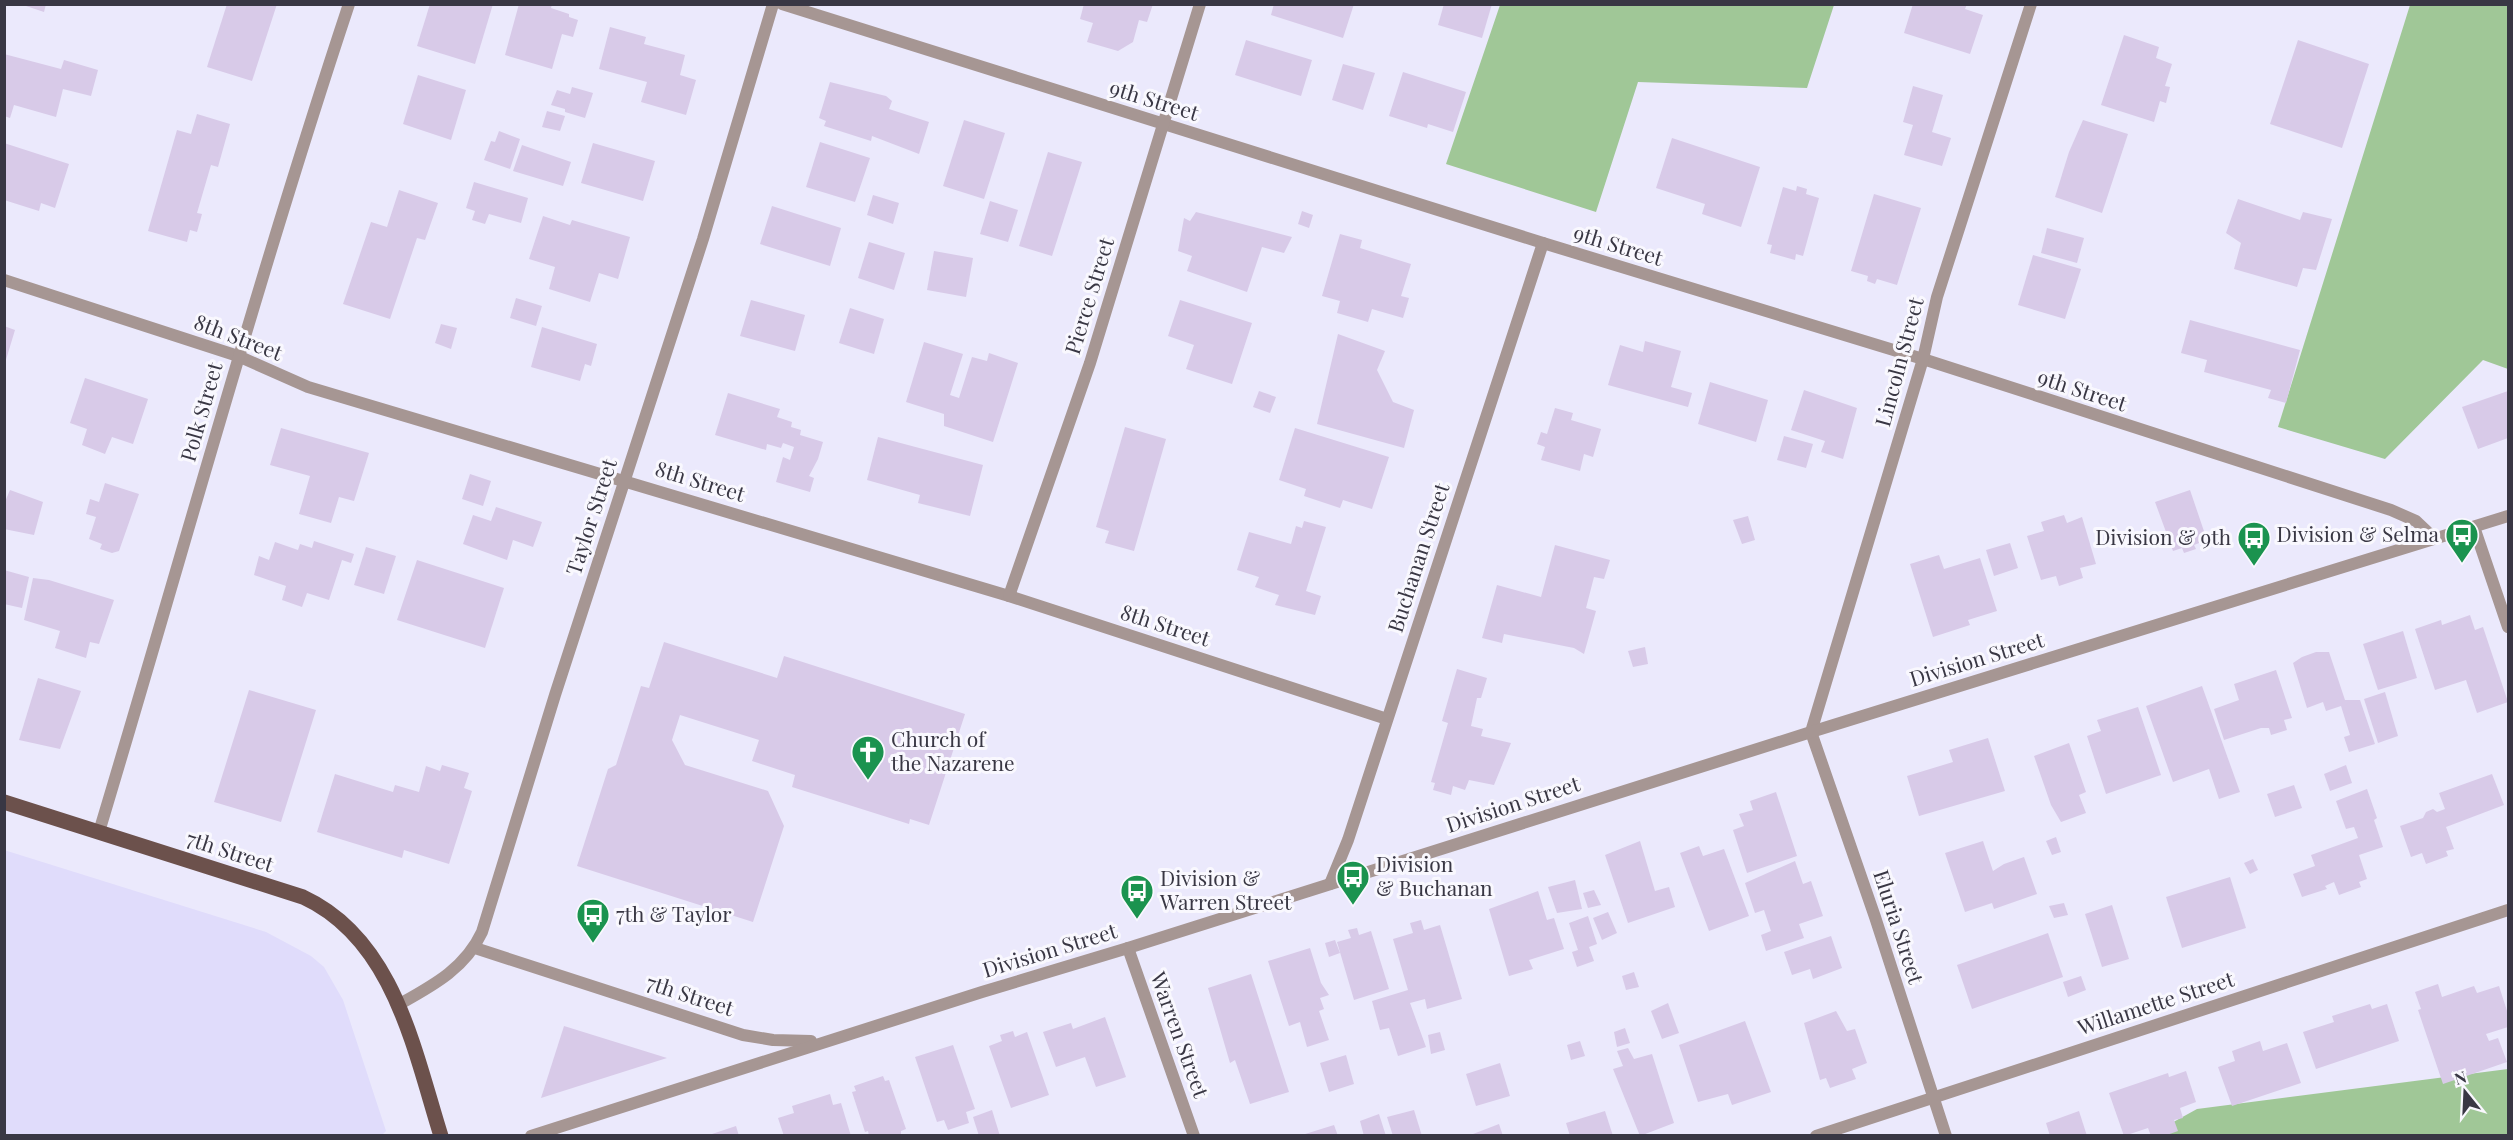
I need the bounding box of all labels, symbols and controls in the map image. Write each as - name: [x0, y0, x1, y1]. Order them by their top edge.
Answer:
- street label: 9th Street: [1106, 72, 1203, 126]
- street label: 9th Street: [1570, 217, 1667, 271]
- street label: Pierce Street: [1057, 233, 1119, 357]
- street label: Lincoln Street: [1867, 293, 1929, 429]
- street label: 8th Street: [191, 307, 287, 366]
- street label: Polk Street: [173, 358, 228, 464]
- street label: 9th Street: [2034, 362, 2131, 417]
- street label: 8th Street: [652, 453, 749, 507]
- street label: Taylor Street: [558, 454, 622, 578]
- street label: Buchanan Street: [1380, 479, 1455, 636]
- bus stop icon: Division & Selma: [2444, 517, 2480, 564]
- place label: Division & Selma: [2277, 519, 2440, 547]
- bus stop icon: Division & 9th: [2236, 520, 2272, 567]
- place label: Division & 9th: [2095, 522, 2232, 550]
- street label: 8th Street: [1117, 597, 1214, 652]
- street label: Division Street: [1906, 624, 2047, 692]
- place label: Church of the Nazarene: [891, 724, 1015, 776]
- church icon: Church of the Nazarene: [850, 734, 886, 781]
- street label: Division Street: [1442, 768, 1583, 838]
- street label: 7th Street: [184, 823, 278, 877]
- place label: Division & Buchanan: [1376, 849, 1493, 901]
- bus stop icon: Division & Buchanan: [1335, 859, 1371, 906]
- place label: Division & Warren Street: [1159, 863, 1292, 915]
- street label: Eluria Street: [1868, 866, 1932, 988]
- bus stop icon: Division & Warren Street: [1119, 873, 1155, 920]
- bus stop icon: 7th & Taylor: [575, 897, 611, 944]
- place label: 7th & Taylor: [616, 899, 732, 927]
- street label: Division Street: [979, 915, 1120, 983]
- street label: Willamette Street: [2073, 963, 2238, 1041]
- street label: 7th Street: [644, 967, 738, 1021]
- street label: Warren Street: [1145, 967, 1217, 1101]
- north arrow: [2435, 1062, 2495, 1122]
- text: N: [2451, 1065, 2469, 1089]

